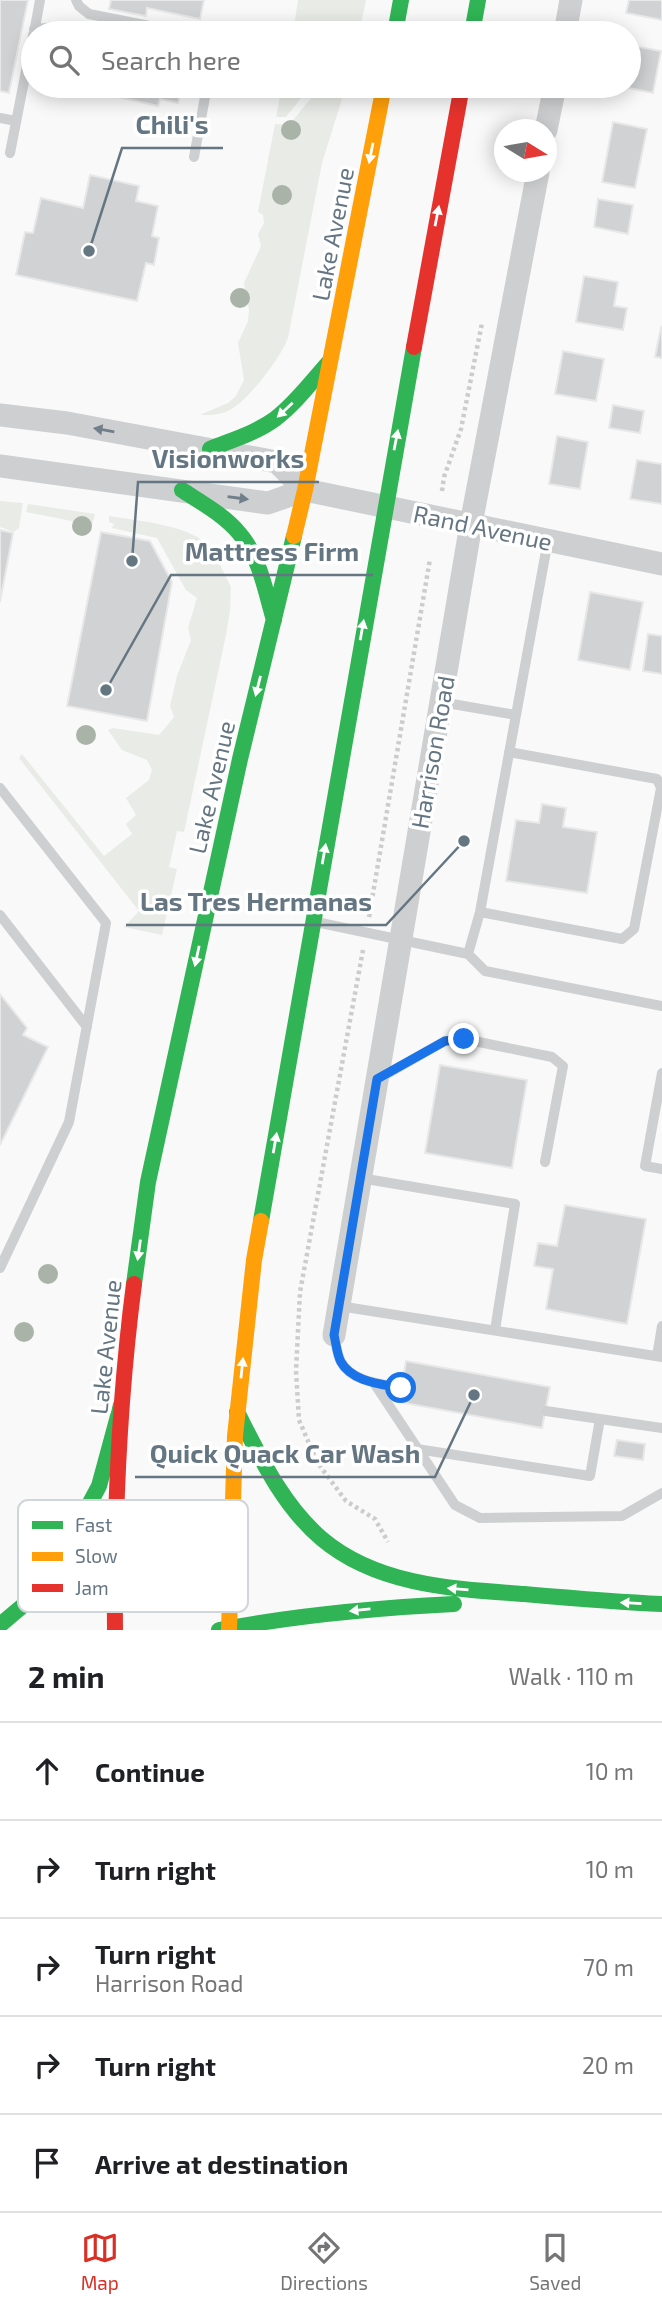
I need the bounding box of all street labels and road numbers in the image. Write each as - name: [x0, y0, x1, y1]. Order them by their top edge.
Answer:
- street label: Lake Avenue: [305, 165, 359, 303]
- street label: Rand Avenue: [411, 498, 555, 556]
- street label: Harrison Road: [404, 673, 460, 831]
- street label: Lake Avenue: [182, 718, 240, 856]
- street label: Lake Avenue: [83, 1278, 127, 1416]

